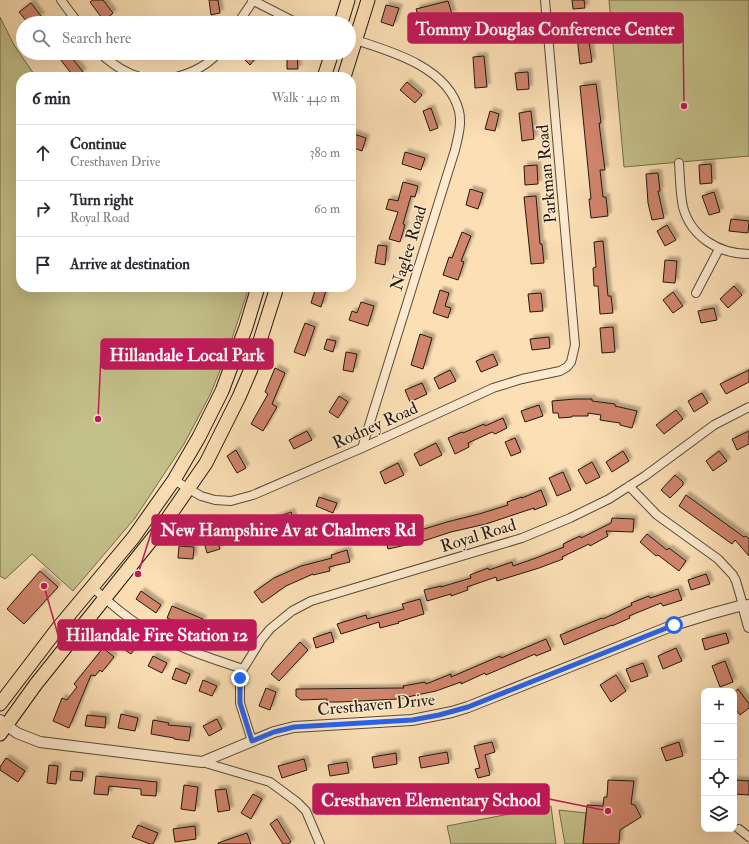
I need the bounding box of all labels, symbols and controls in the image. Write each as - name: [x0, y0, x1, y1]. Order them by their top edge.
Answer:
- callout: Tommy Douglas Conference Center: [408, 13, 683, 43]
- search box: [16, 16, 356, 60]
- text: Tommy Douglas Conference Center: [415, 18, 675, 41]
- icon: search: [30, 27, 52, 49]
- text: Search here: [62, 29, 131, 48]
- text: 6 min: [32, 88, 71, 109]
- text: Walk · 440 m: [271, 90, 340, 106]
- street label: Parkman Road: [532, 123, 561, 224]
- text: Continue: [70, 135, 126, 154]
- icon: ahead: [32, 142, 54, 164]
- text: 380 m: [309, 145, 340, 161]
- text: Cresthaven Drive: [70, 154, 160, 170]
- text: Turn right: [70, 191, 133, 210]
- icon: right: [32, 198, 54, 220]
- text: 60 m: [314, 201, 340, 217]
- street label: Naglee Road: [386, 202, 432, 293]
- text: Royal Road: [70, 210, 130, 226]
- icon: arrive: [32, 254, 54, 276]
- text: Arrive at destination: [70, 255, 190, 274]
- callout: Hillandale Local Park: [101, 339, 273, 369]
- text: Hillandale Local Park: [109, 344, 265, 367]
- street label: Rodney Road: [329, 397, 422, 454]
- street label: Royal Road: [438, 514, 519, 558]
- callout: New Hampshire Av at Chalmers Rd: [152, 515, 423, 545]
- text: New Hampshire Av at Chalmers Rd: [159, 519, 416, 542]
- route start: [665, 616, 683, 634]
- callout: Hillandale Fire Station 12: [58, 620, 256, 650]
- text: Hillandale Fire Station 12: [66, 624, 248, 647]
- route end: [231, 669, 249, 687]
- map controls: [701, 688, 737, 832]
- button: +: [701, 688, 737, 724]
- street label: Cresthaven Drive: [316, 689, 436, 720]
- button: −: [701, 724, 737, 760]
- button: locate: [701, 760, 737, 796]
- callout: Cresthaven Elementary School: [313, 784, 549, 814]
- text: Cresthaven Elementary School: [321, 789, 541, 812]
- button: layers: [701, 796, 737, 832]

